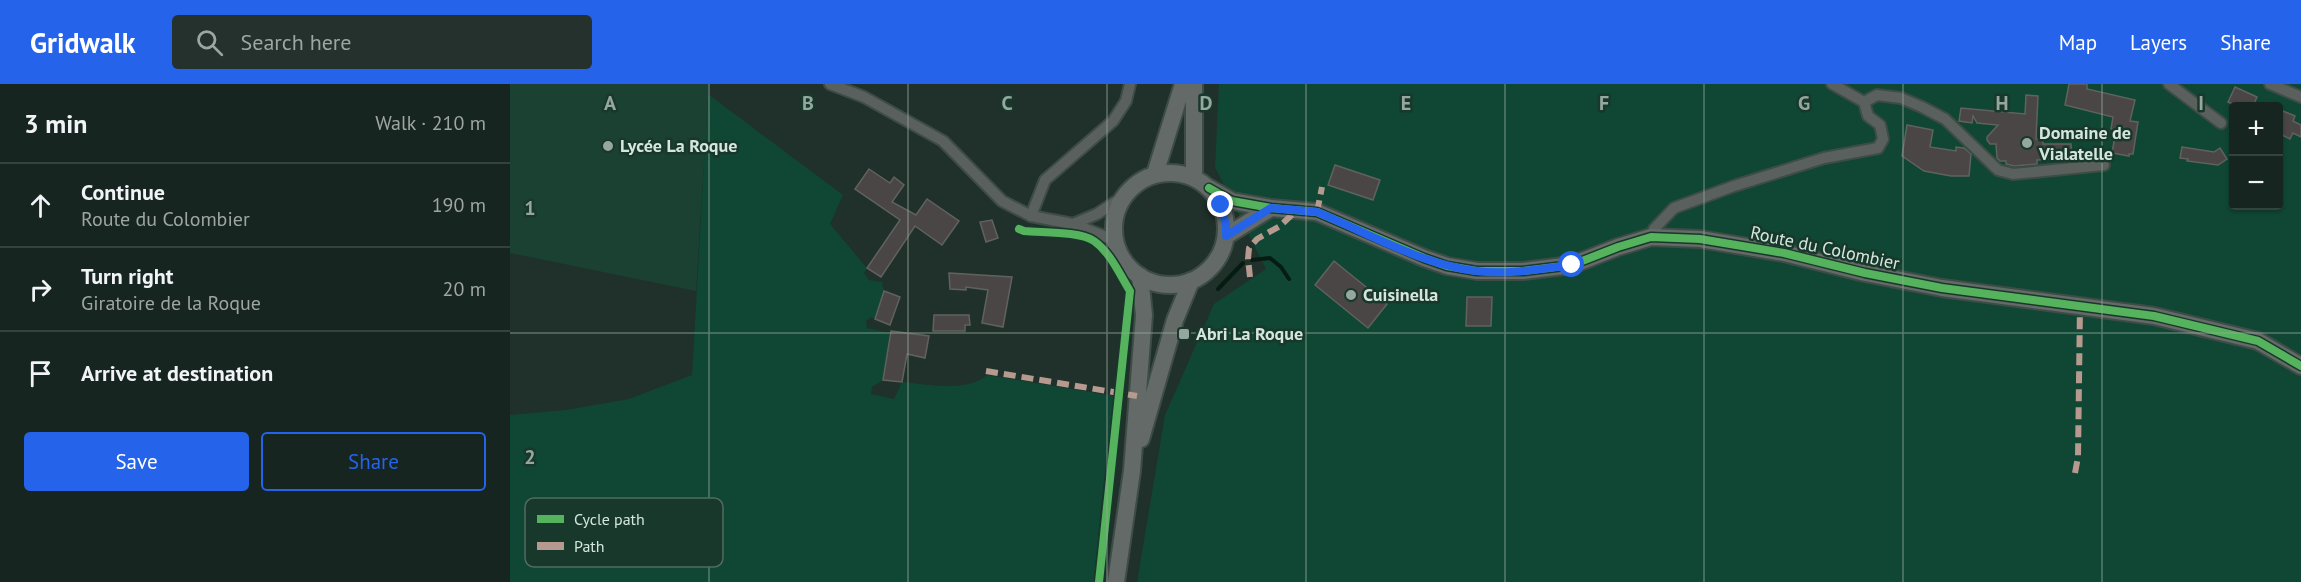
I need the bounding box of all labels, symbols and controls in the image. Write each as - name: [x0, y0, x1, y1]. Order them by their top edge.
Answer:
- search box: [172, 15, 592, 69]
- text: Gridwalk: [30, 24, 136, 61]
- icon: search: [193, 26, 226, 59]
- text: Search here: [241, 28, 352, 56]
- text: Map: [2059, 29, 2097, 56]
- text: Layers: [2130, 29, 2187, 56]
- text: Share: [2220, 29, 2271, 56]
- text: A: [604, 90, 617, 116]
- text: B: [802, 90, 814, 116]
- text: C: [1001, 90, 1013, 116]
- text: D: [1200, 90, 1213, 116]
- text: E: [1401, 90, 1411, 116]
- text: F: [1599, 90, 1609, 116]
- text: G: [1798, 90, 1810, 116]
- text: H: [1995, 90, 2009, 116]
- text: I: [2198, 90, 2204, 116]
- map controls: [2229, 102, 2283, 210]
- button: +: [2229, 102, 2283, 156]
- text: 3 min: [24, 107, 87, 140]
- text: Walk · 210 m: [375, 110, 486, 136]
- place label: Domaine de Vialatelle: [2038, 121, 2131, 165]
- place label: Lycée La Roque: [620, 134, 737, 157]
- marker: Domaine de Vialatelle: [2020, 136, 2034, 150]
- marker: Lycée La Roque: [601, 139, 615, 153]
- button: −: [2229, 156, 2283, 210]
- text: Continue: [81, 178, 165, 206]
- icon: ahead: [24, 189, 57, 222]
- route end: [1207, 191, 1233, 217]
- text: 190 m: [432, 192, 486, 218]
- text: 1: [524, 195, 536, 221]
- text: Route du Colombier: [81, 206, 250, 232]
- street label: Route du Colombier: [1748, 220, 1902, 275]
- route start: [1558, 251, 1584, 277]
- text: Turn right: [81, 262, 173, 290]
- icon: right: [24, 273, 57, 306]
- text: 20 m: [443, 276, 486, 302]
- place label: Cuisinella: [1363, 283, 1438, 306]
- marker: Cuisinella: [1344, 288, 1358, 302]
- text: Giratoire de la Roque: [81, 290, 261, 316]
- place label: Abri La Roque: [1196, 322, 1303, 345]
- marker: Abri La Roque: [1177, 327, 1191, 341]
- icon: arrive: [24, 357, 57, 390]
- text: Arrive at destination: [81, 359, 273, 387]
- button: Save: [24, 432, 249, 491]
- button: Share: [261, 432, 486, 491]
- text: 2: [524, 444, 536, 470]
- legend: [525, 498, 723, 567]
- text: Cycle path: [574, 509, 645, 529]
- text: Path: [574, 536, 605, 556]

